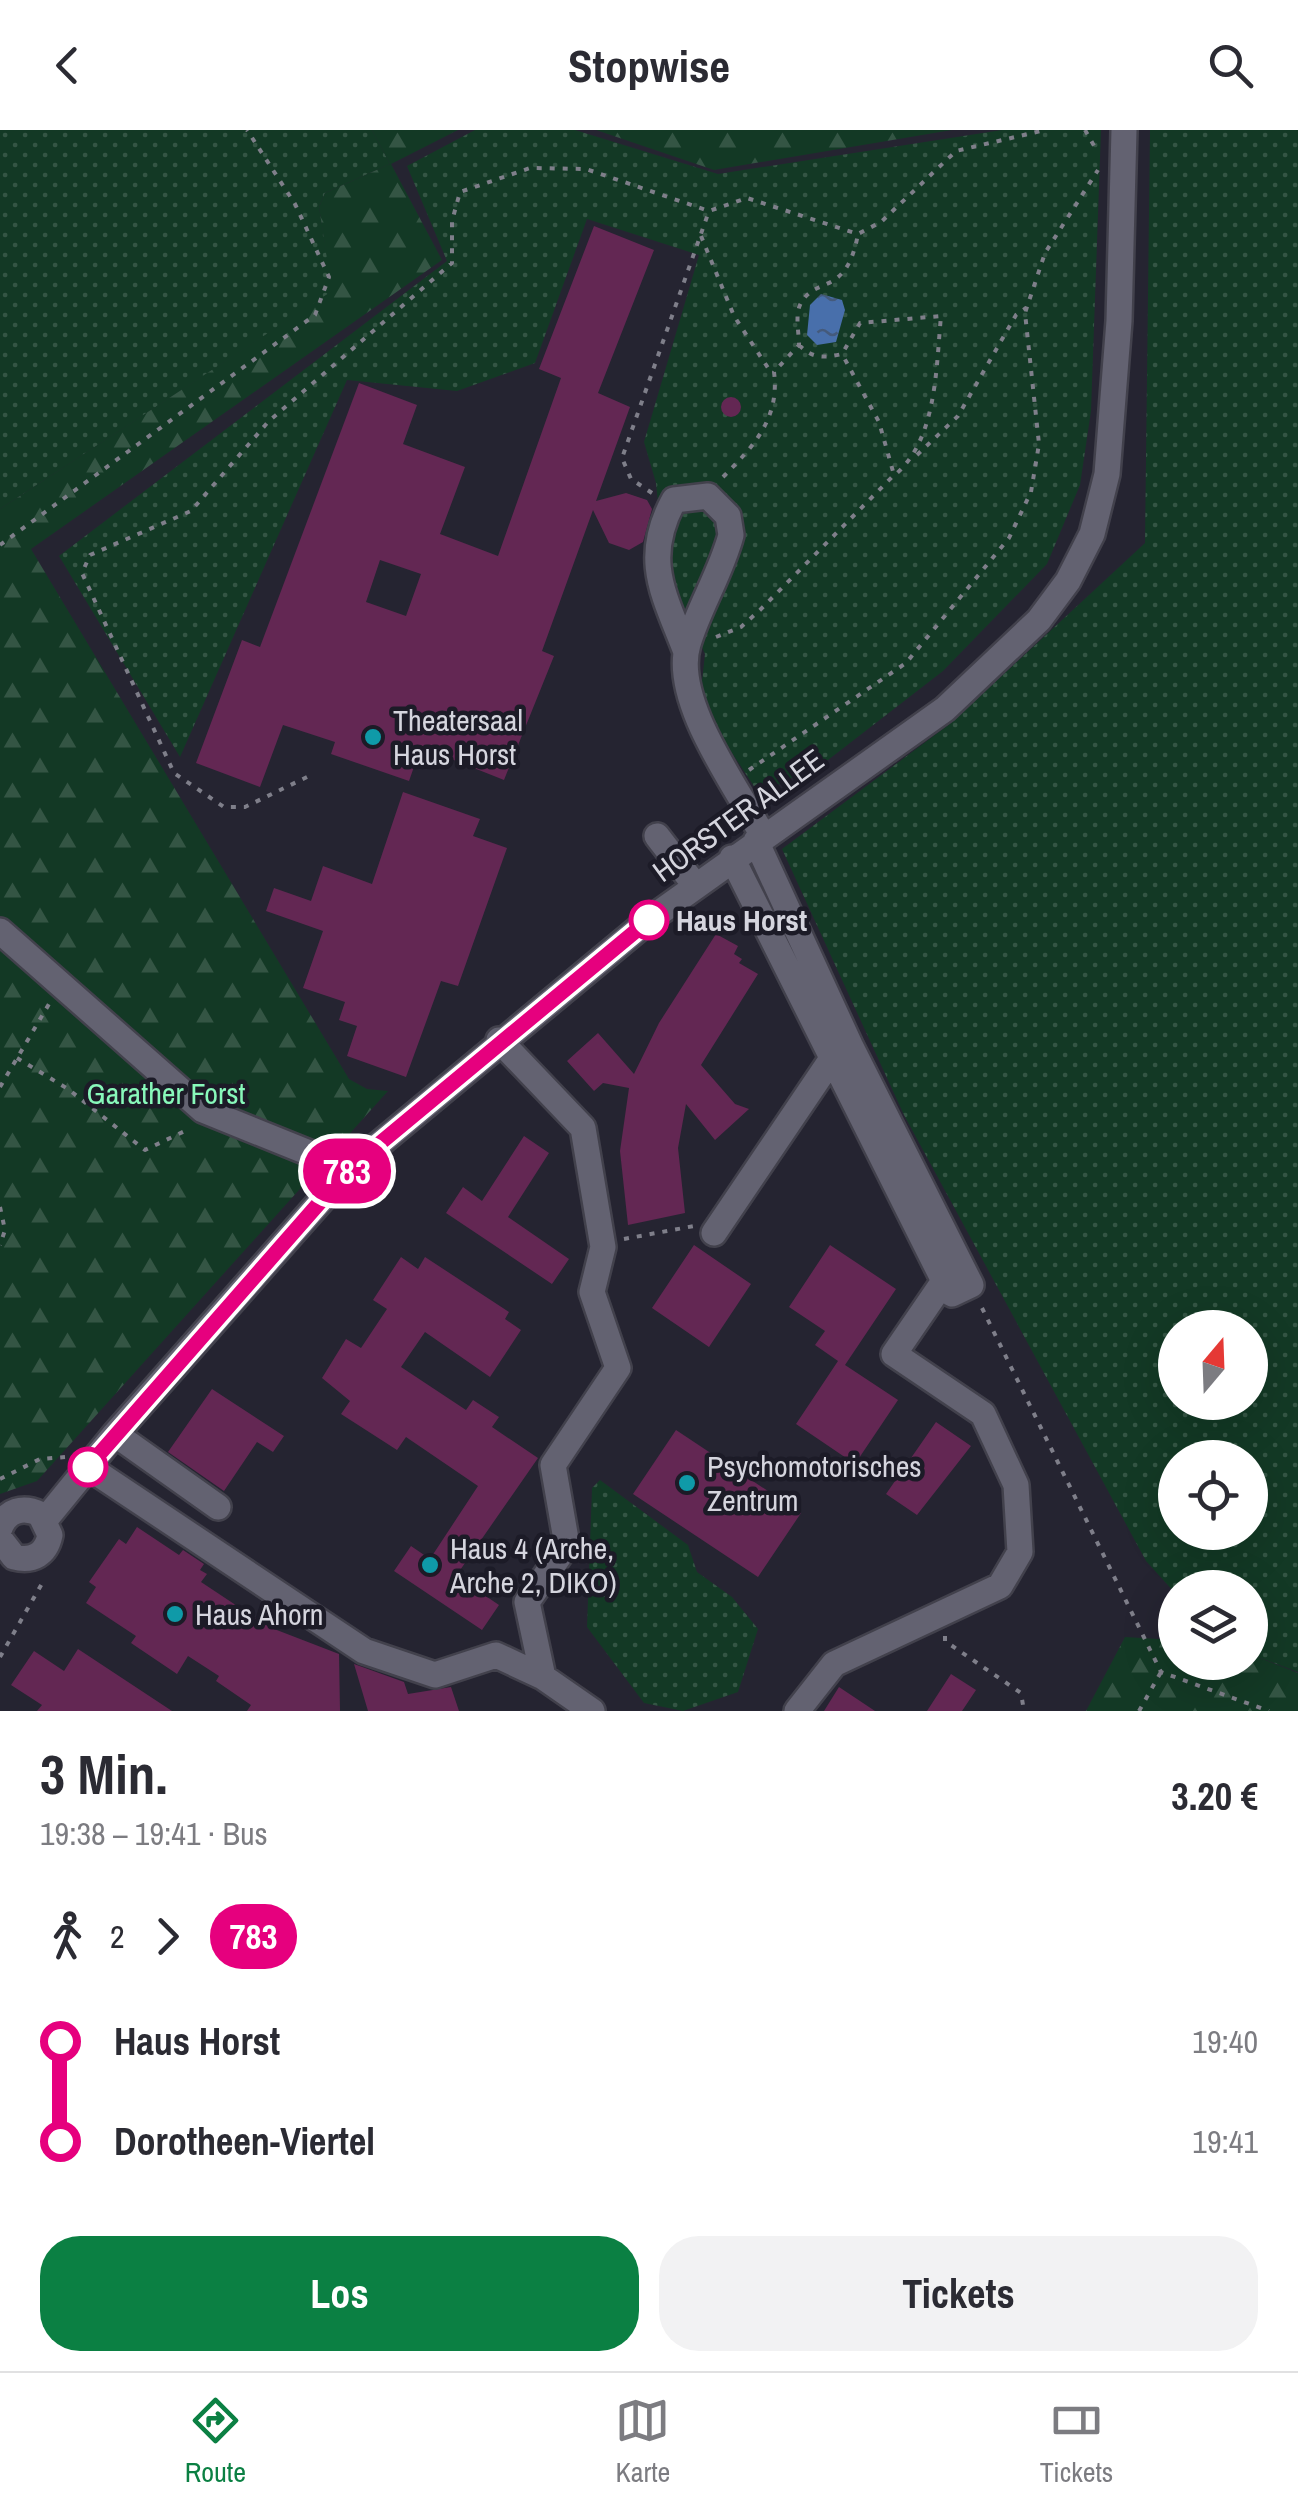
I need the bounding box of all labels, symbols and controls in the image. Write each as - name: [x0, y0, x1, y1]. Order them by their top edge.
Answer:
- text: Stopwise: [568, 35, 730, 96]
- icon: back: [40, 38, 95, 93]
- icon: search: [1203, 38, 1258, 93]
- place label: Theatersaal Haus Horst: [393, 700, 523, 774]
- marker: Theatersaal Haus Horst: [362, 726, 384, 748]
- street label: HORSTER ALLEE: [644, 739, 832, 891]
- place label: Haus Horst: [676, 900, 807, 940]
- marker: Haus Horst: [630, 901, 668, 939]
- park label: Garather Forst: [87, 1073, 246, 1113]
- line badge: 783: [290, 1138, 404, 1204]
- text: 783: [323, 1148, 371, 1195]
- north arrow: [1158, 1310, 1268, 1420]
- map controls: [1158, 1310, 1268, 1680]
- button: locate: [1158, 1440, 1268, 1550]
- place label: Psychomotorisches Zentrum: [707, 1446, 922, 1520]
- unlabelled marker: [69, 1448, 107, 1486]
- marker: Psychomotorisches Zentrum: [676, 1472, 698, 1494]
- place label: Haus 4 (Arche, Arche 2, DIKO): [449, 1528, 617, 1602]
- marker: Haus 4 (Arche, Arche 2, DIKO): [419, 1554, 441, 1576]
- button: layers: [1158, 1570, 1268, 1680]
- place label: Haus Ahorn: [195, 1594, 324, 1634]
- marker: Haus Ahorn: [164, 1603, 186, 1625]
- text: 3 Min.: [40, 1737, 168, 1811]
- text: 3.20 €: [1171, 1771, 1258, 1822]
- text: 19:38 – 19:41 · Bus: [40, 1812, 268, 1855]
- icon: walk: [40, 1909, 95, 1964]
- icon: forward: [140, 1909, 195, 1964]
- text: 783: [230, 1913, 277, 1960]
- text: 2: [110, 1915, 125, 1958]
- text: Haus Horst: [114, 2016, 280, 2067]
- text: 19:40: [1192, 2020, 1258, 2063]
- text: Dorotheen-Viertel: [114, 2116, 375, 2167]
- text: 19:41: [1192, 2120, 1258, 2163]
- button: Los: [40, 2236, 639, 2351]
- button: Tickets: [659, 2236, 1258, 2351]
- tab: Route: [185, 2393, 246, 2491]
- tab: Karte: [615, 2393, 670, 2491]
- tab: Tickets: [1040, 2393, 1113, 2491]

